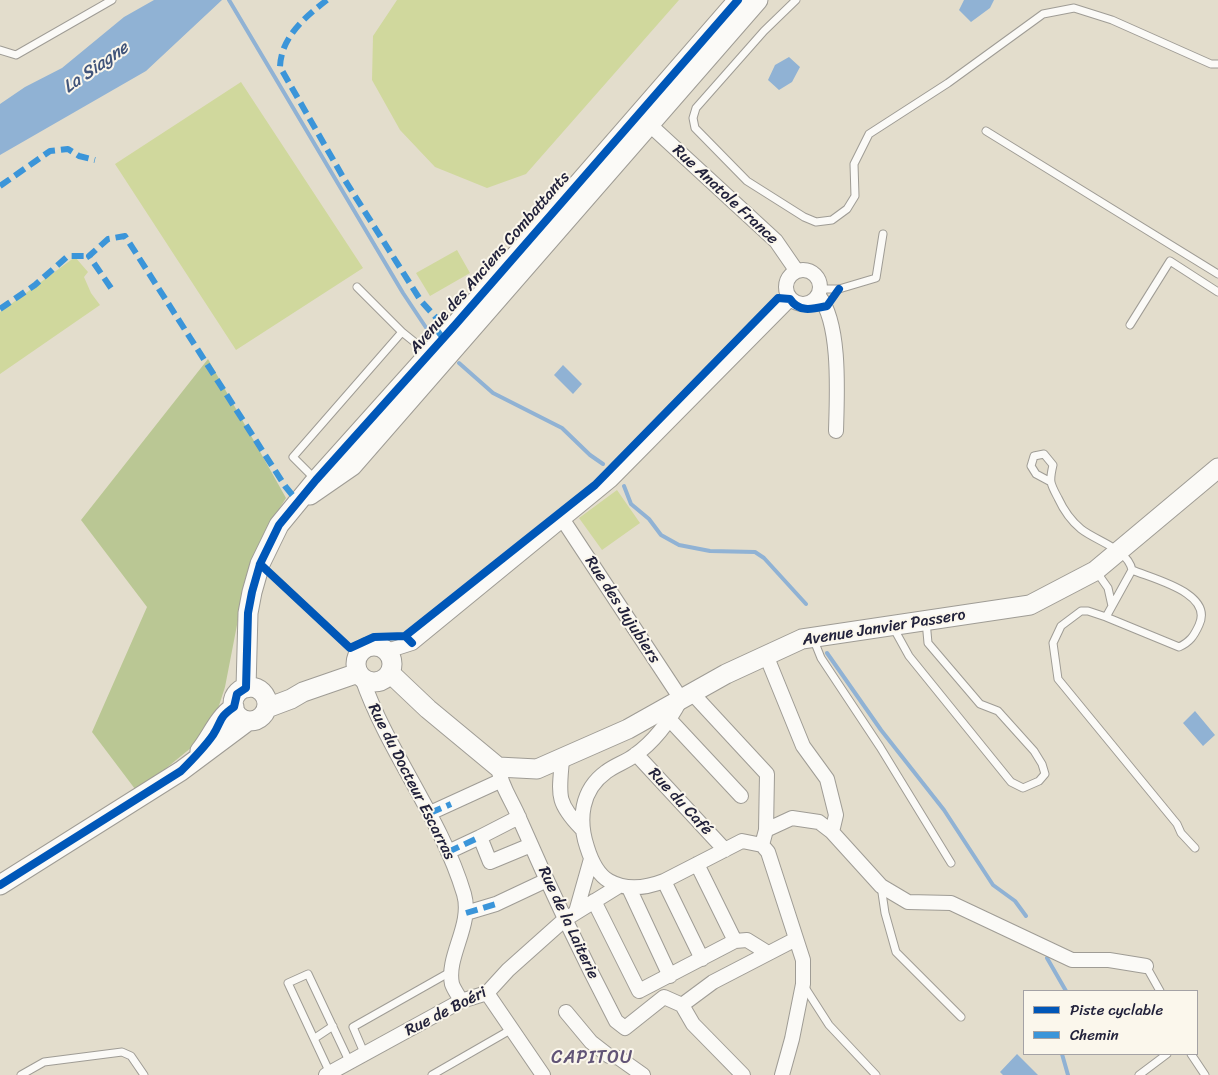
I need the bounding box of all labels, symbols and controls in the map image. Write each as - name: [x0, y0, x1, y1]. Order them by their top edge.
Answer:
- water label: La Siagne: [59, 38, 133, 98]
- street label: Rue Anatole France: [668, 141, 782, 249]
- street label: Avenue des Anciens Combattants: [406, 168, 574, 358]
- street label: Rue des Jujubiers: [580, 553, 664, 667]
- street label: Avenue Janvier Passero: [801, 606, 967, 650]
- street label: Rue du Docteur Escarras: [363, 701, 459, 863]
- street label: Rue du Café: [644, 764, 716, 840]
- street label: Rue de la Laiterie: [534, 864, 602, 982]
- street label: Rue de Boéri: [402, 983, 490, 1041]
- legend: [1023, 990, 1198, 1055]
- text: Piste cyclable: [1070, 997, 1163, 1023]
- text: Chemin: [1070, 1022, 1119, 1048]
- district label: CAPITOU: [552, 1047, 632, 1069]

